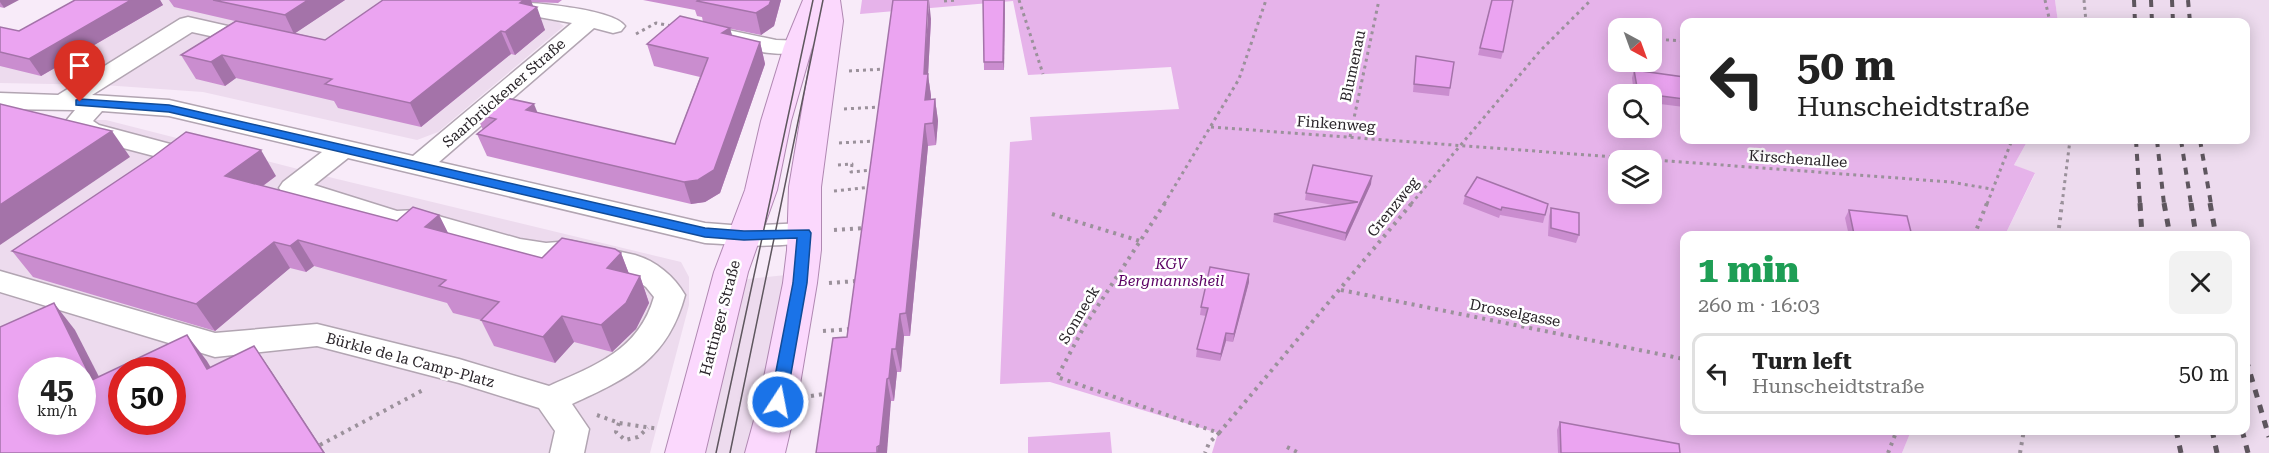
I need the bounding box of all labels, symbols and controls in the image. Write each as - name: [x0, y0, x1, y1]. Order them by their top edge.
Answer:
- north arrow: [1608, 18, 1662, 72]
- map controls: [1608, 18, 1662, 204]
- street label: Blumenau: [1337, 28, 1370, 104]
- street label: Saarbrückener Straße: [439, 35, 569, 151]
- pin: [54, 40, 105, 102]
- text: 50 m: [1797, 41, 1895, 90]
- icon: left: [1698, 42, 1776, 120]
- icon: arrive: [63, 49, 96, 82]
- button: search: [1608, 84, 1662, 138]
- text: Hunscheidtstraße: [1797, 91, 2030, 123]
- street label: Finkenweg: [1296, 112, 1376, 136]
- street label: Kirschenallee: [1748, 147, 1848, 171]
- button: layers: [1608, 150, 1662, 204]
- street label: Grenzweg: [1363, 173, 1423, 241]
- text: 1 min: [1698, 249, 1799, 291]
- button: close: [2169, 251, 2232, 314]
- park label: KGV Bergmannsheil: [1117, 255, 1225, 290]
- street label: Hattinger Straße: [696, 258, 744, 378]
- street label: Sonneck: [1055, 282, 1104, 347]
- text: 260 m · 16:03: [1698, 293, 1820, 317]
- street label: Drosselgasse: [1468, 295, 1562, 331]
- street label: Bürkle de la Camp-Platz: [324, 329, 496, 391]
- text: Turn left: [1752, 349, 1852, 374]
- speed limit sign: 50: [108, 357, 186, 435]
- icon: left: [1701, 357, 1734, 390]
- text: 50 m: [2179, 361, 2229, 386]
- position arrow: [746, 370, 810, 434]
- text: 45: [40, 371, 74, 406]
- text: Hunscheidtstraße: [1752, 374, 1924, 398]
- text: km/h: [37, 402, 77, 420]

